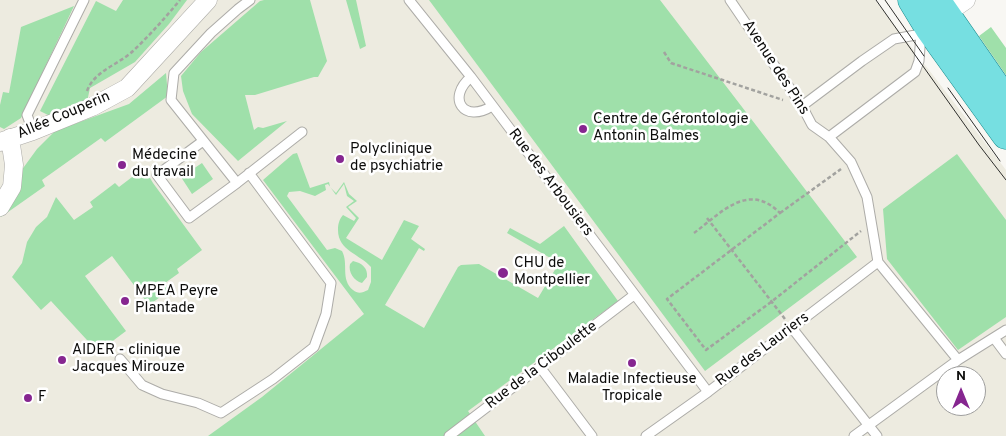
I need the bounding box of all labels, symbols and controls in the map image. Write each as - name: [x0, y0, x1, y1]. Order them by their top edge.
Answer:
- street label: Avenue des Pins: [738, 17, 812, 119]
- street label: Allée Couperin: [15, 88, 113, 144]
- place label: Centre de Gérontologie Antonin Balmes: [593, 111, 748, 146]
- marker: Centre de Gérontologie Antonin Balmes: [577, 123, 589, 135]
- street label: Rue des Arbousiers: [504, 126, 596, 240]
- place label: Polyclinique de psychiatrie: [350, 141, 443, 176]
- place label: Médecine du travail: [132, 147, 197, 182]
- marker: Polyclinique de psychiatrie: [334, 153, 346, 165]
- marker: Médecine du travail: [116, 159, 128, 171]
- place label: CHU de Montpellier: [514, 255, 590, 290]
- marker: CHU de Montpellier: [496, 266, 510, 280]
- place label: MPEA Peyre Plantade: [135, 283, 218, 318]
- marker: MPEA Peyre Plantade: [119, 295, 131, 307]
- street label: Rue des Lauriers: [713, 309, 813, 391]
- street label: Rue de la Ciboulette: [483, 318, 601, 414]
- place label: AIDER - clinique Jacques Mirouze: [72, 342, 185, 377]
- marker: AIDER - clinique Jacques Mirouze: [56, 354, 68, 366]
- marker: Maladie Infectieuse Tropicale: [626, 357, 638, 369]
- north arrow: [936, 366, 986, 416]
- text: N: [956, 368, 966, 385]
- place label: Maladie Infectieuse Tropicale: [567, 371, 697, 406]
- place label: F: [38, 389, 46, 407]
- marker: F: [22, 392, 34, 404]

